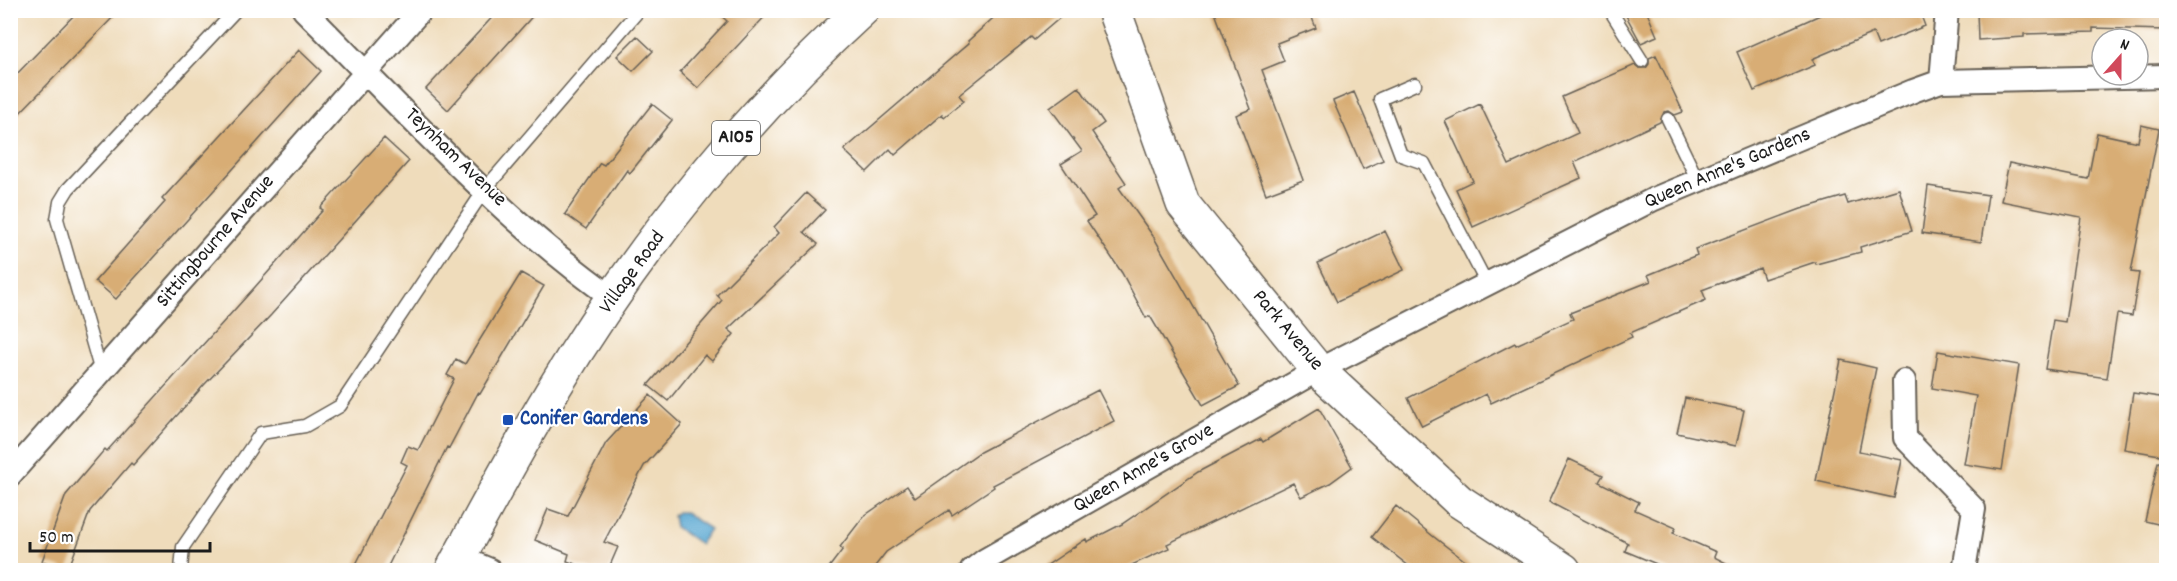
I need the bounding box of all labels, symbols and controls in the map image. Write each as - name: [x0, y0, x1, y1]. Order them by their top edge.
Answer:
- north arrow: [2090, 27, 2150, 87]
- text: N: [2117, 33, 2132, 58]
- street label: Teynham Avenue: [397, 101, 513, 215]
- street label: Queen Anne's Gardens: [1640, 120, 1816, 218]
- road number: A105: [712, 121, 760, 155]
- street label: Sittingbourne Avenue: [150, 169, 282, 315]
- street label: Village Road: [593, 225, 673, 321]
- street label: Park Avenue: [1244, 284, 1330, 378]
- place label: Conifer Gardens: [520, 405, 649, 435]
- marker: Conifer Gardens: [501, 413, 515, 427]
- street label: Queen Anne's Grove: [1068, 417, 1220, 521]
- scale bar: [30, 515, 210, 553]
- text: 50 m: [39, 526, 74, 551]

